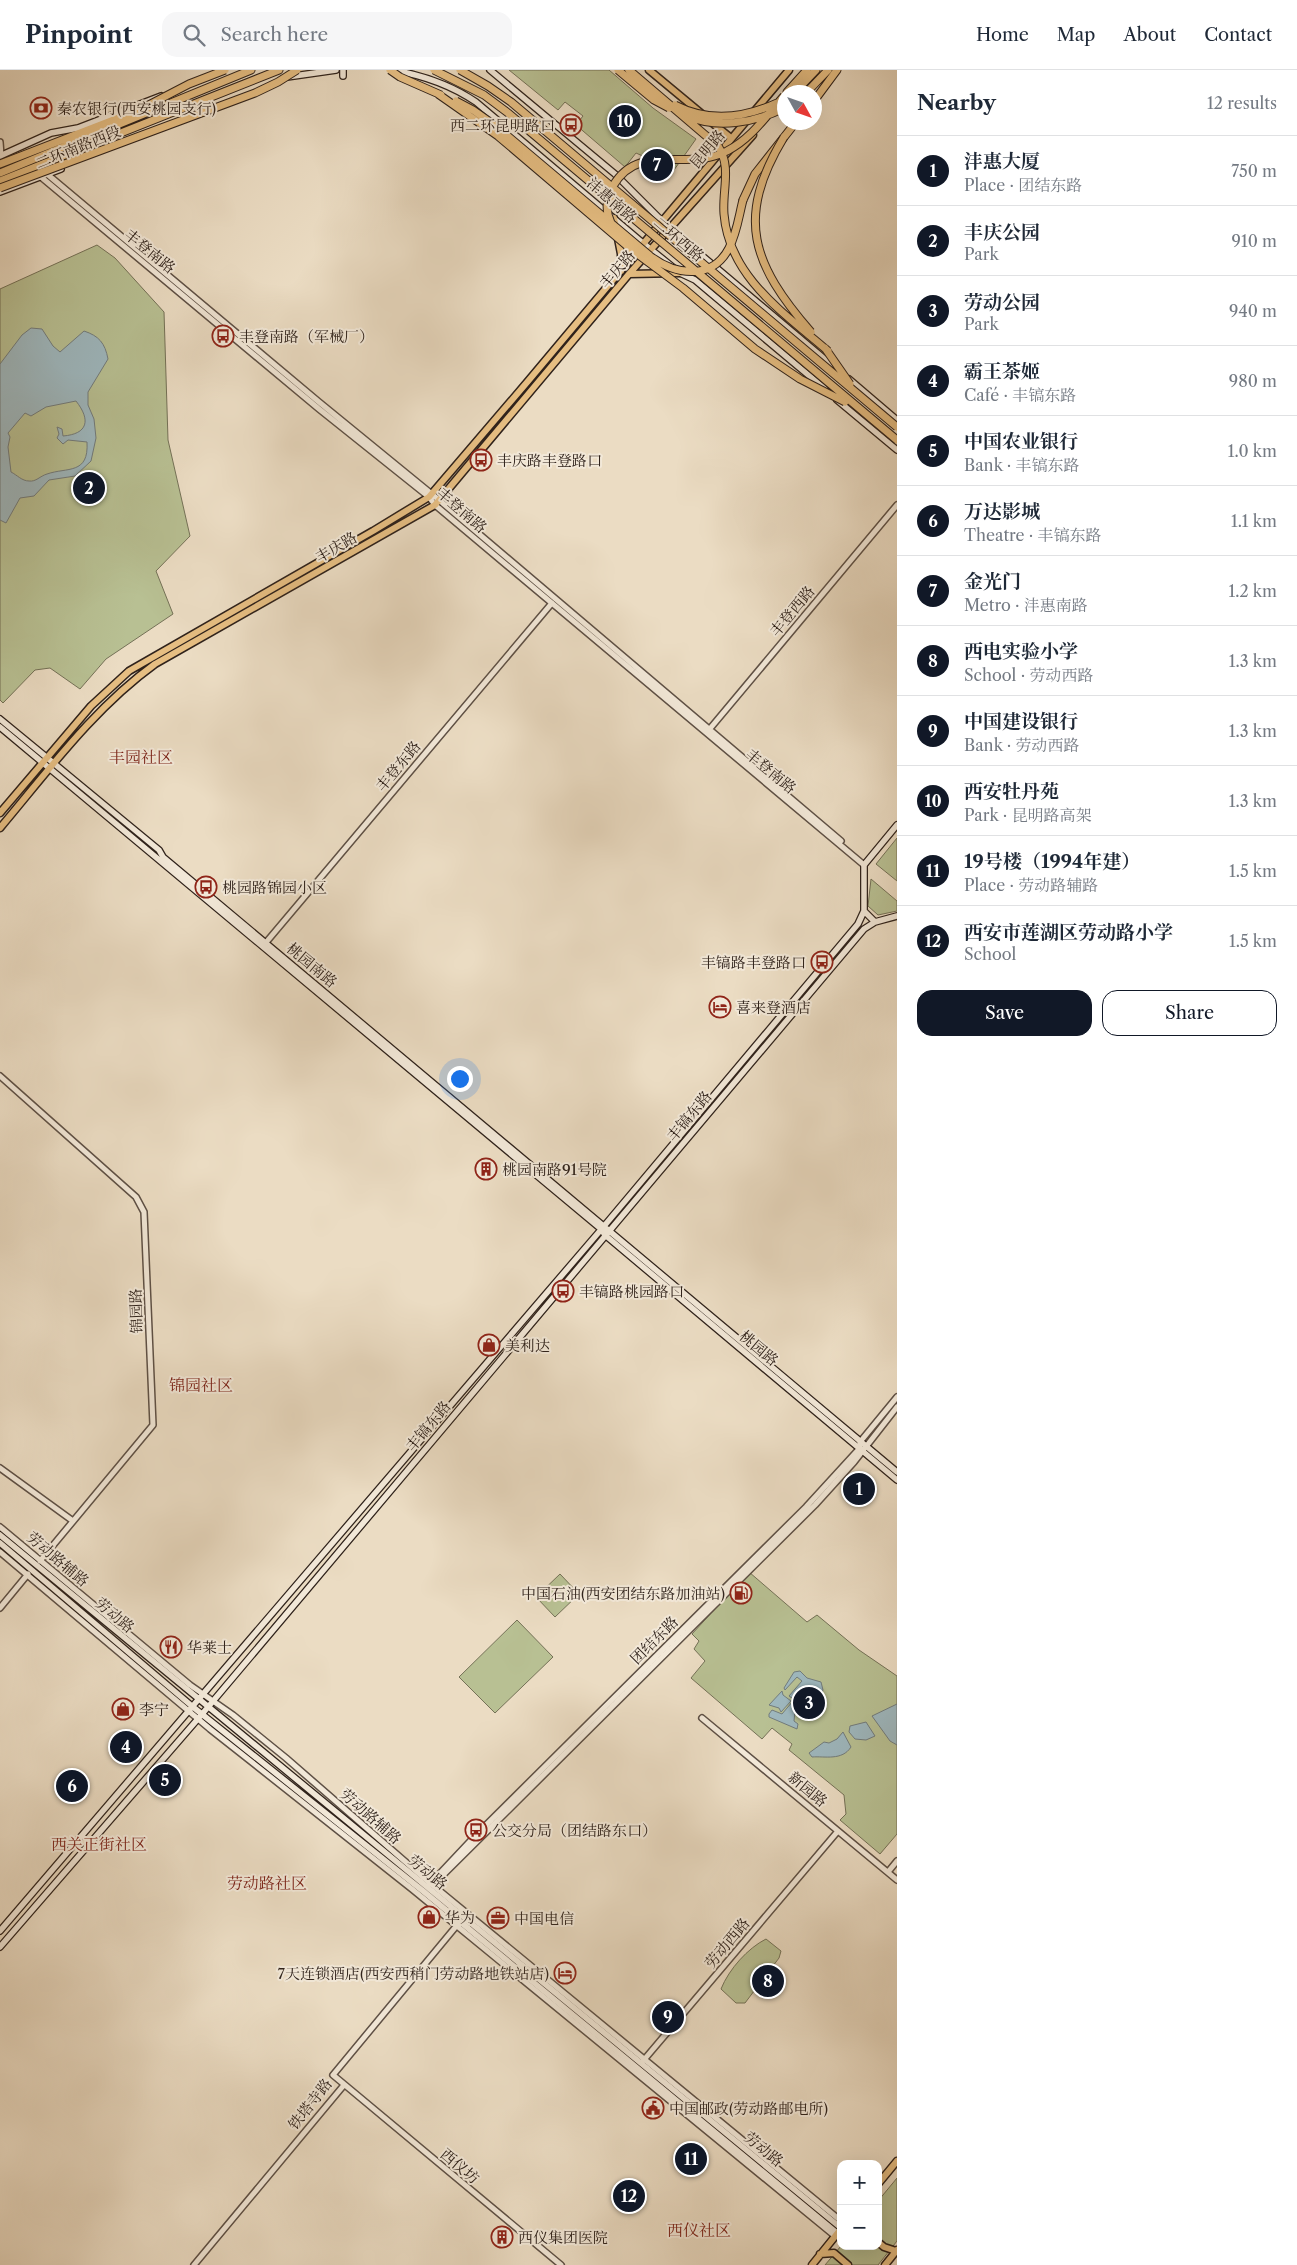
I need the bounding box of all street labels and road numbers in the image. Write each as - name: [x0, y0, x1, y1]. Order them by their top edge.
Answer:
- street label: 二环南路西段: [33, 121, 123, 173]
- street label: 昆明路: [685, 126, 729, 172]
- street label: 沣惠南路: [583, 173, 641, 227]
- street label: 二环西路: [650, 212, 708, 266]
- street label: 丰登南路: [121, 225, 179, 277]
- street label: 丰庆路: [595, 246, 639, 292]
- street label: 丰登南路: [433, 483, 491, 537]
- street label: 丰庆路: [312, 528, 360, 566]
- street label: 丰登西路: [765, 582, 819, 640]
- street label: 丰登东路: [371, 737, 425, 795]
- street label: 丰登南路: [742, 744, 800, 798]
- street label: 桃园南路: [283, 938, 341, 992]
- street label: 丰镐东路: [662, 1087, 716, 1145]
- street label: 锦园路: [126, 1288, 146, 1334]
- street label: 桃园路: [736, 1326, 782, 1370]
- street label: 丰镐东路: [401, 1397, 455, 1455]
- street label: 劳动路辅路: [23, 1528, 93, 1590]
- street label: 劳动路: [92, 1593, 138, 1637]
- street label: 团结东路: [626, 1612, 682, 1668]
- street label: 新园路: [785, 1767, 831, 1811]
- street label: 劳动路辅路: [336, 1784, 406, 1848]
- street label: 劳动路: [405, 1850, 451, 1894]
- street label: 劳动西路: [700, 1914, 754, 1972]
- street label: 铁塔寺路: [284, 2075, 336, 2133]
- street label: 劳动路: [741, 2127, 787, 2171]
- street label: 西仪坊: [437, 2144, 483, 2188]

